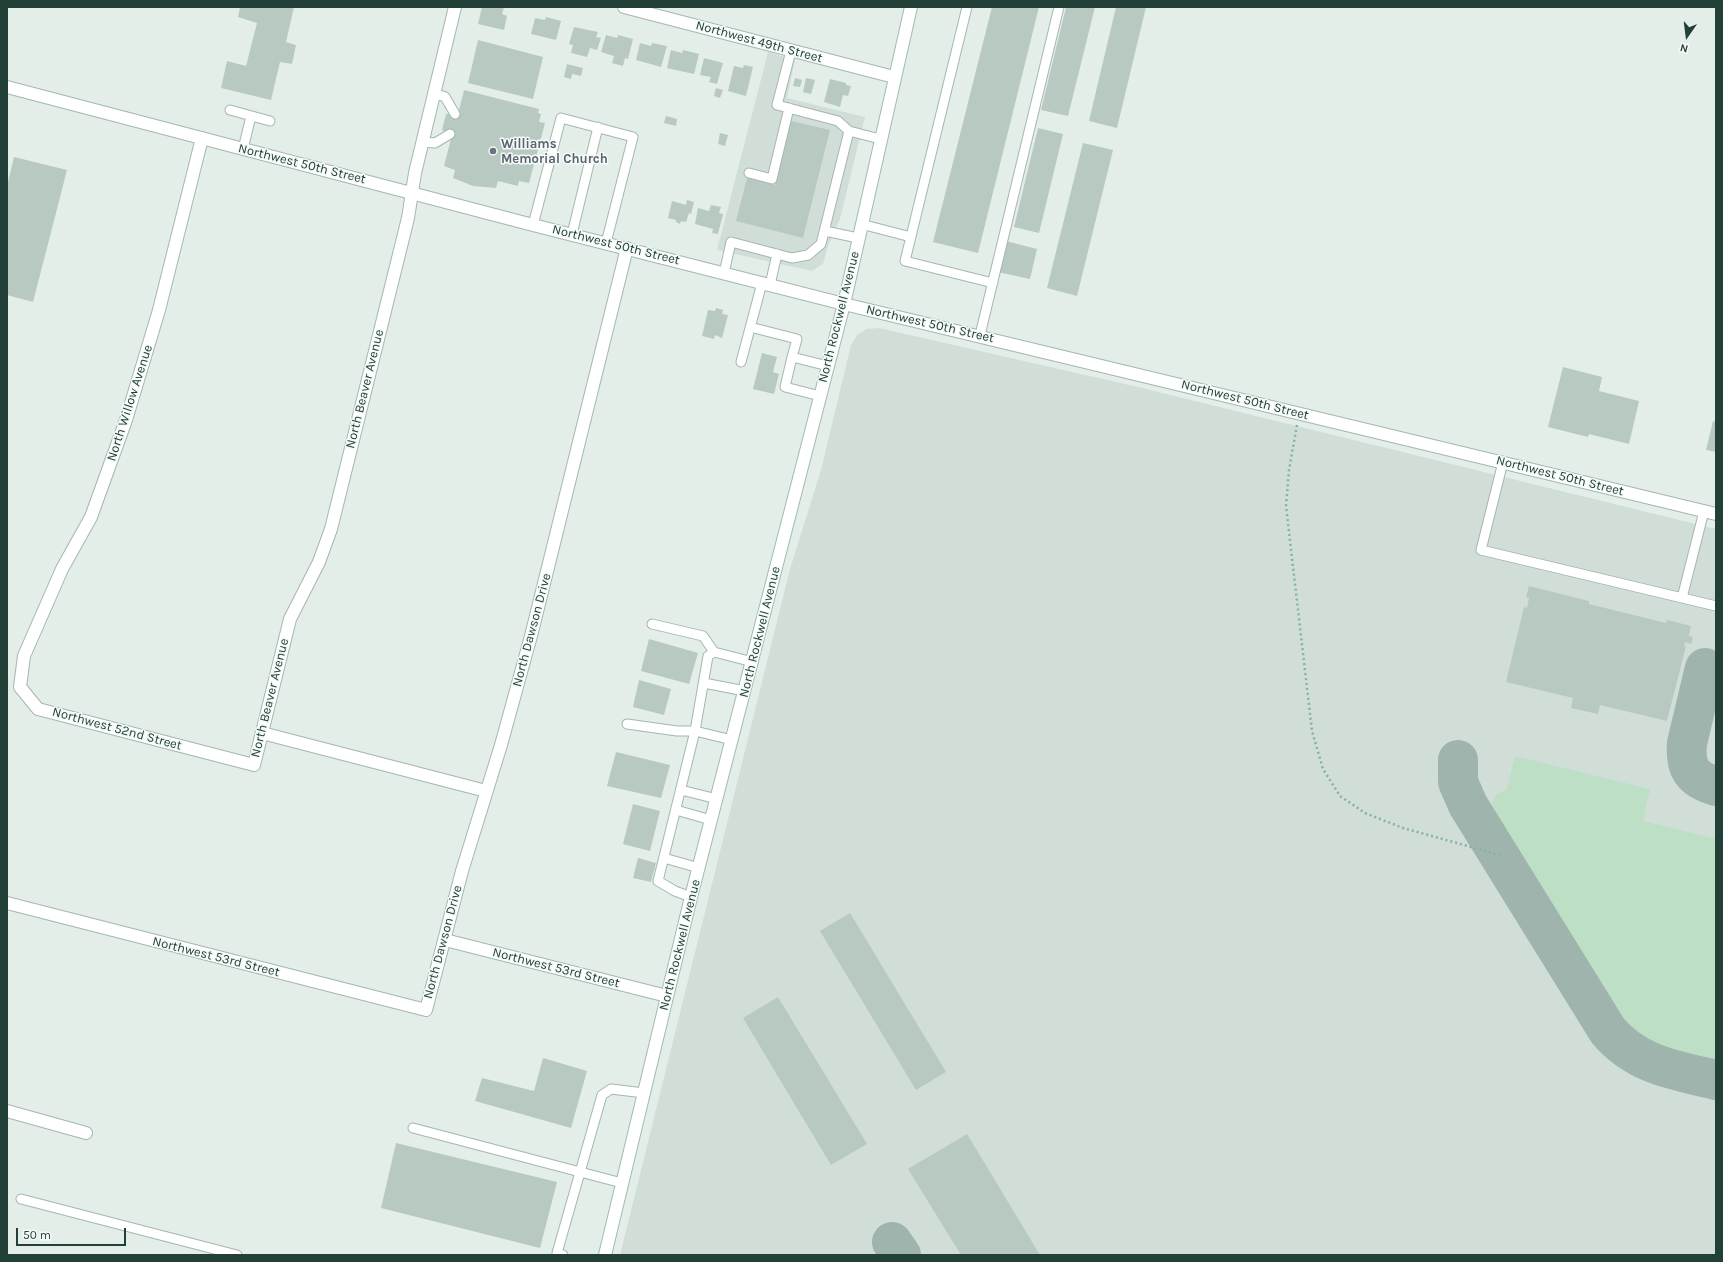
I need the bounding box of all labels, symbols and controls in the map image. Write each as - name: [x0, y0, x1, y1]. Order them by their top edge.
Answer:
- north arrow: [1667, 16, 1707, 56]
- street label: Northwest 49th Street: [694, 18, 824, 66]
- text: N: [1679, 41, 1689, 55]
- place label: Williams Memorial Church: [501, 136, 608, 167]
- street label: Northwest 50th Street: [237, 141, 367, 187]
- marker: Williams Memorial Church: [488, 146, 498, 156]
- street label: Northwest 50th Street: [551, 222, 681, 268]
- street label: North Rockwell Avenue: [815, 250, 863, 384]
- street label: Northwest 50th Street: [864, 302, 996, 346]
- street label: North Beaver Avenue: [343, 328, 387, 450]
- street label: North Willow Avenue: [104, 343, 156, 463]
- street label: Northwest 50th Street: [1180, 377, 1310, 423]
- street label: Northwest 50th Street: [1495, 453, 1625, 499]
- street label: North Rockwell Avenue: [736, 565, 784, 699]
- street label: North Dawson Drive: [509, 572, 555, 688]
- street label: North Beaver Avenue: [248, 637, 292, 759]
- street label: Northwest 52nd Street: [50, 704, 184, 754]
- street label: North Rockwell Avenue: [656, 878, 704, 1012]
- street label: North Dawson Drive: [420, 884, 466, 1000]
- street label: Northwest 53rd Street: [151, 934, 281, 980]
- street label: Northwest 53rd Street: [491, 945, 621, 991]
- scale bar: [18, 1220, 128, 1246]
- text: 50 m: [23, 1228, 51, 1242]

